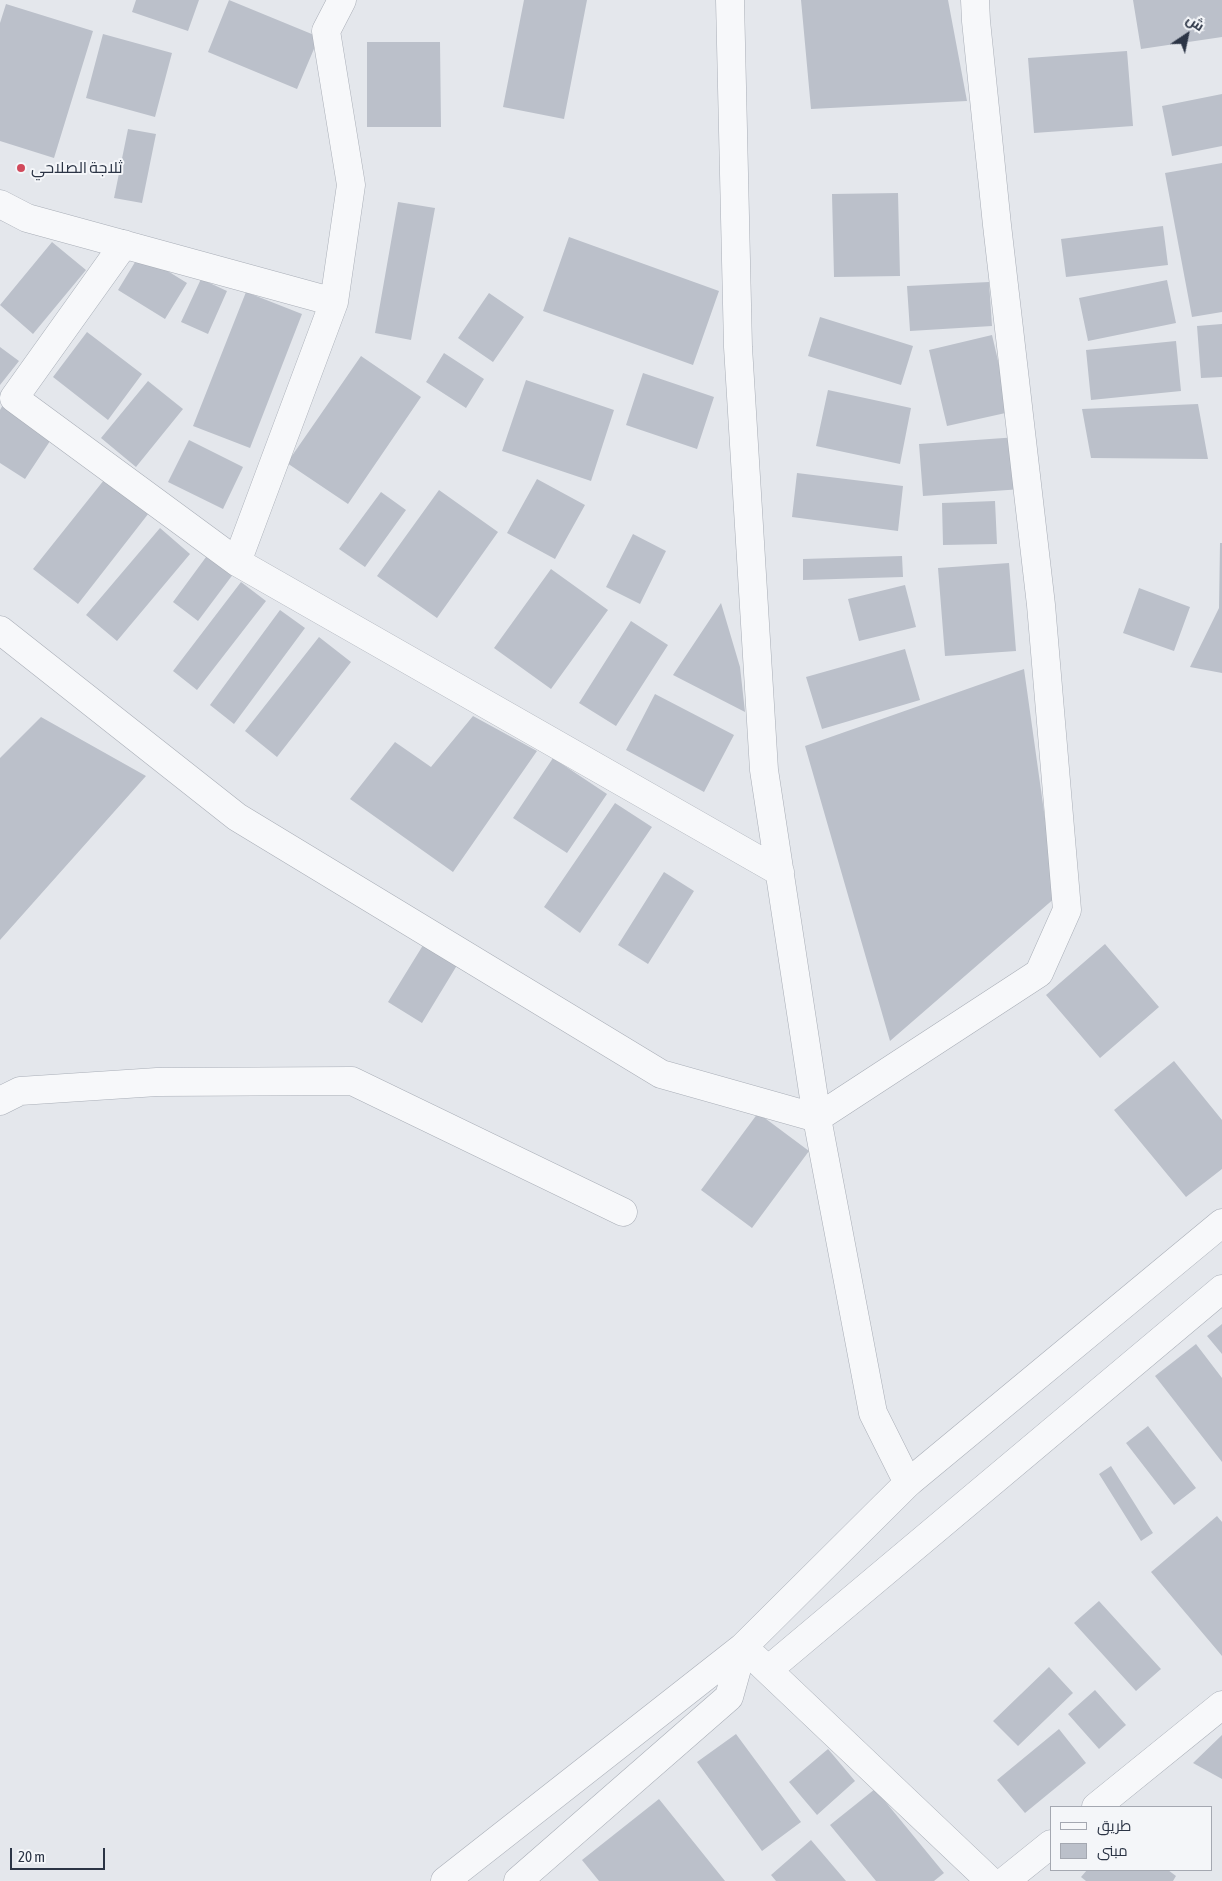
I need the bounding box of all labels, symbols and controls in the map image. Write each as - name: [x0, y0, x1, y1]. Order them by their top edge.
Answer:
- north arrow: [1162, 10, 1212, 60]
- text: ش: [1183, 11, 1207, 34]
- place label: ثلاجة الصلاحي: [31, 158, 122, 178]
- marker: ثلاجة الصلاحي: [15, 162, 27, 174]
- legend: [1050, 1806, 1212, 1871]
- text: طريق: [1097, 1817, 1131, 1834]
- scale bar: [12, 1838, 108, 1870]
- text: مبنى: [1097, 1842, 1128, 1859]
- text: 20 m: [18, 1848, 45, 1865]

